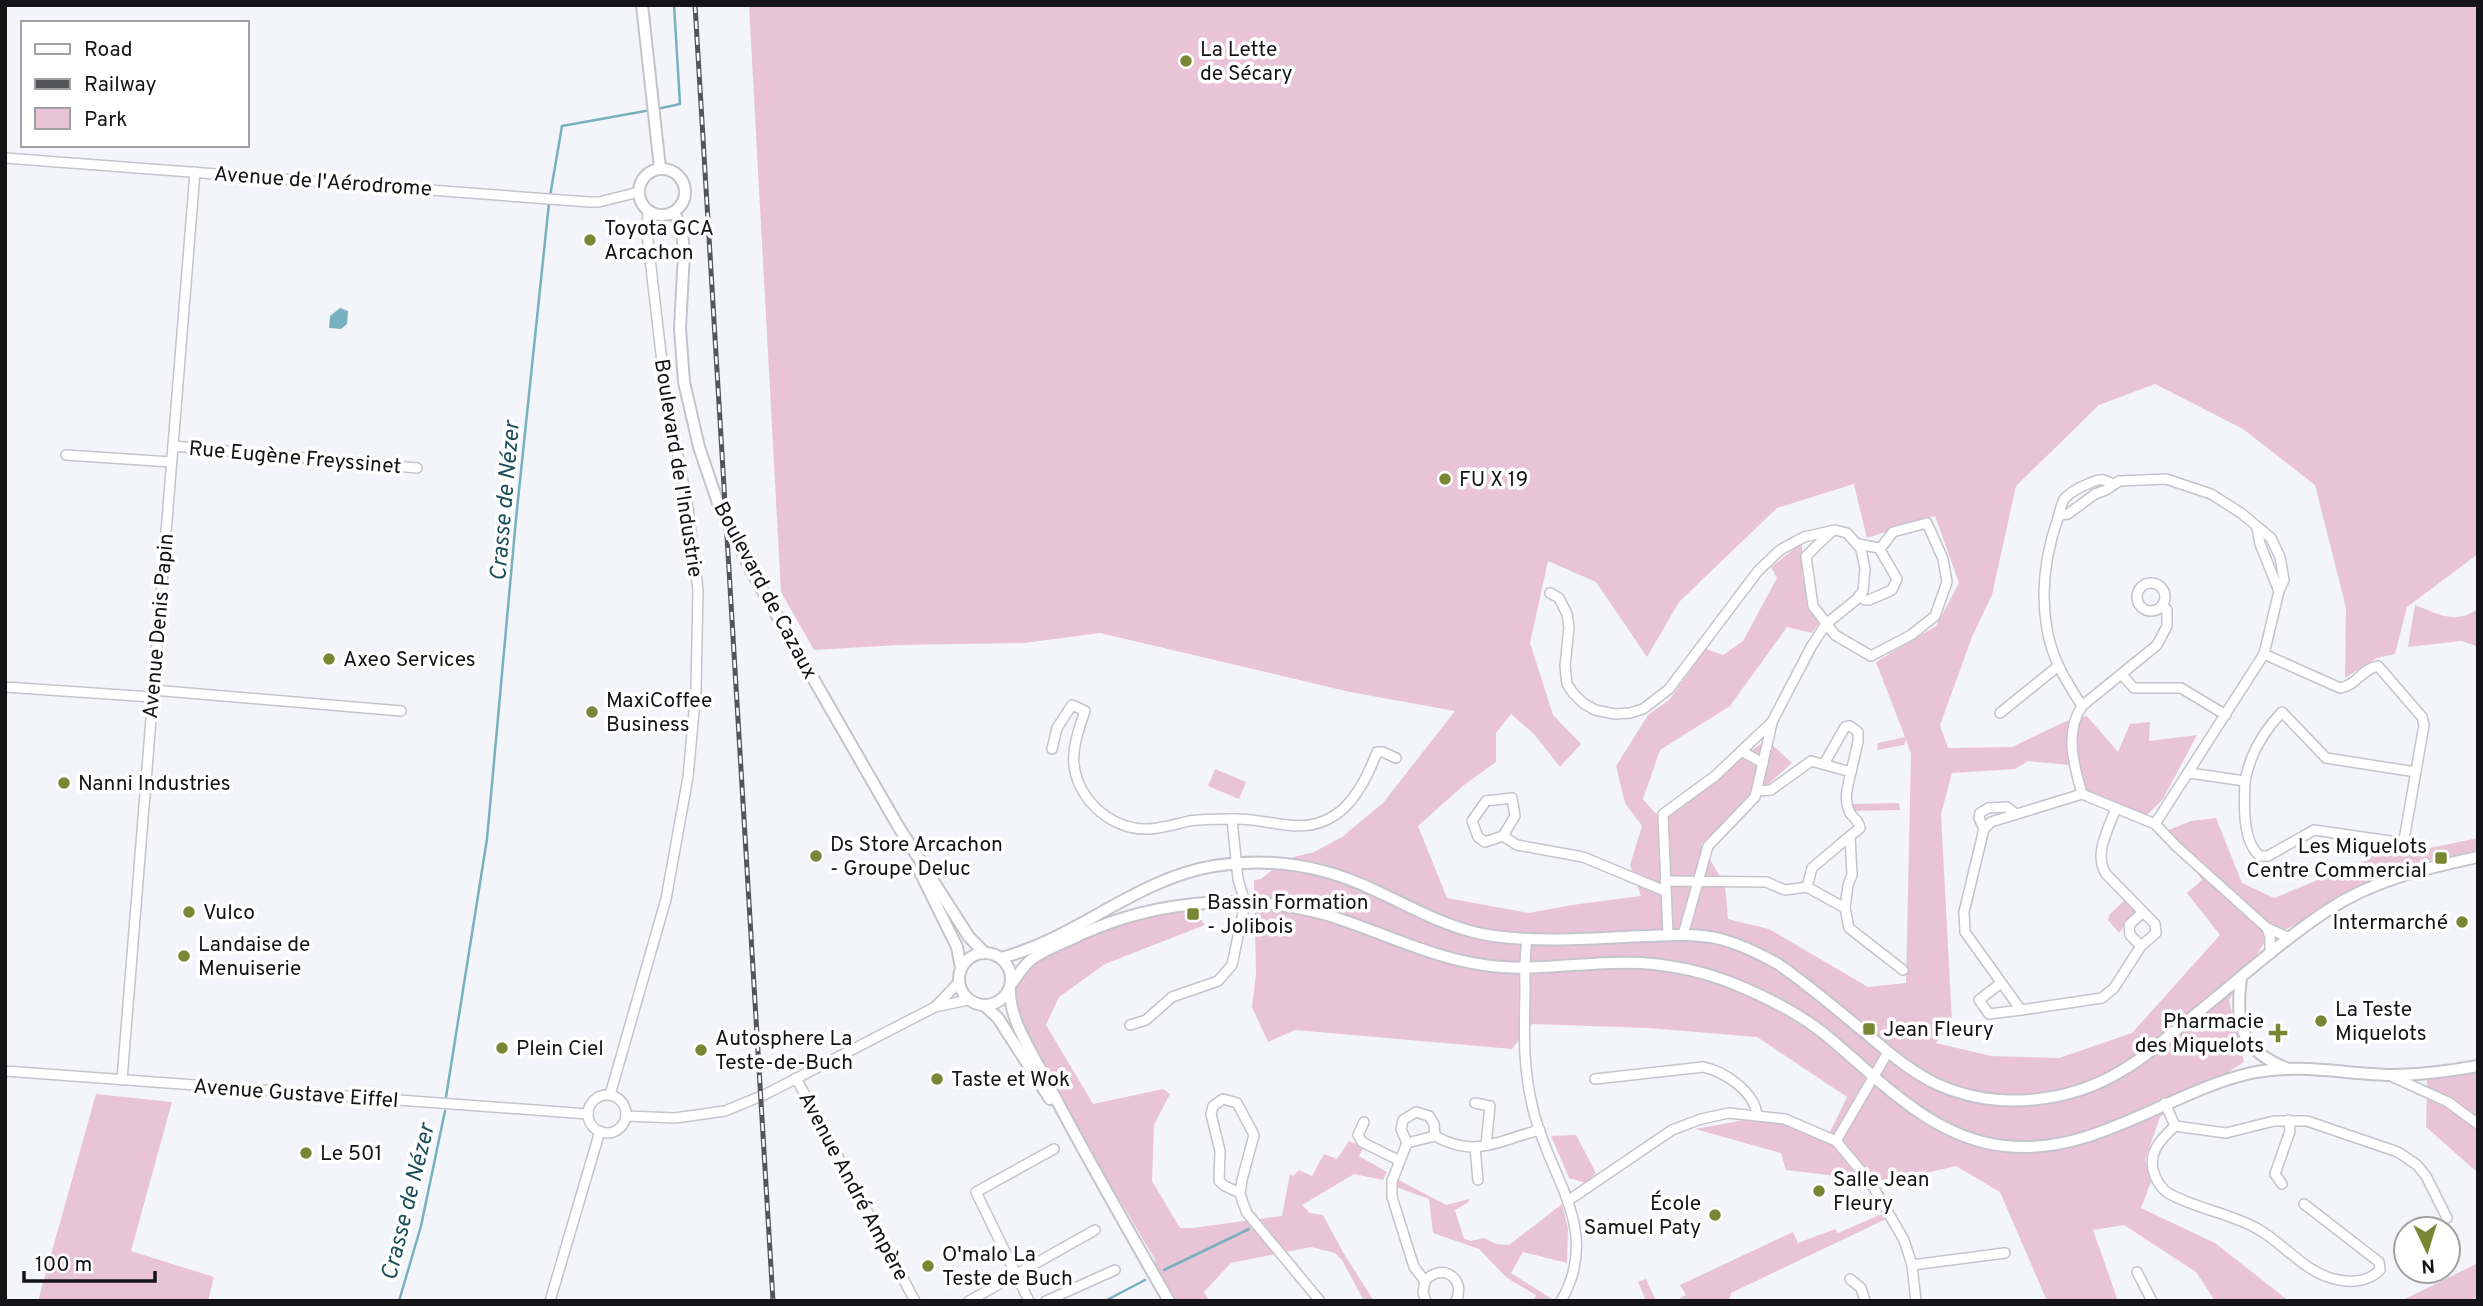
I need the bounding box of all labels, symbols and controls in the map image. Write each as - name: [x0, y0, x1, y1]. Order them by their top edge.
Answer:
- legend: [21, 21, 248, 147]
- text: Road: [84, 37, 133, 64]
- place label: La Lette de Sécary: [1200, 37, 1293, 88]
- marker: La Lette de Sécary: [1178, 53, 1194, 69]
- text: Railway: [84, 72, 157, 99]
- text: Park: [84, 107, 127, 134]
- street label: Avenue de l'Aérodrome: [213, 161, 433, 204]
- place label: Toyota GCA Arcachon: [604, 216, 714, 267]
- marker: Toyota GCA Arcachon: [582, 232, 598, 248]
- street label: Boulevard de l'Industrie: [647, 357, 708, 580]
- water label: Crasse de Nézer: [485, 418, 528, 582]
- street label: Rue Eugène Freyssinet: [187, 436, 402, 481]
- place label: FU X 19: [1459, 467, 1528, 494]
- marker: FU X 19: [1437, 471, 1453, 487]
- street label: Boulevard de Cazaux: [706, 497, 823, 684]
- street label: Avenue Denis Papin: [138, 532, 181, 720]
- place label: Axeo Services: [343, 647, 476, 674]
- marker: Axeo Services: [321, 651, 337, 667]
- place label: MaxiCoffee Business: [606, 688, 712, 739]
- marker: MaxiCoffee Business: [584, 704, 600, 720]
- place label: Nanni Industries: [78, 771, 231, 798]
- marker: Nanni Industries: [56, 775, 72, 791]
- place label: Ds Store Arcachon - Groupe Deluc: [830, 832, 1003, 883]
- place label: Les Miquelots Centre Commercial: [2246, 834, 2427, 885]
- marker: Ds Store Arcachon - Groupe Deluc: [808, 848, 824, 864]
- marker: Les Miquelots Centre Commercial: [2433, 850, 2449, 866]
- place label: Bassin Formation - Jolibois: [1207, 890, 1369, 941]
- place label: Vulco: [203, 900, 255, 927]
- marker: Vulco: [181, 904, 197, 920]
- marker: Bassin Formation - Jolibois: [1185, 906, 1201, 922]
- place label: Intermarché: [2332, 910, 2448, 937]
- marker: Intermarché: [2454, 914, 2470, 930]
- place label: Landaise de Menuiserie: [198, 932, 310, 983]
- marker: Landaise de Menuiserie: [176, 948, 192, 964]
- place label: La Teste Miquelots: [2335, 997, 2427, 1048]
- place label: Pharmacie des Miquelots: [2135, 1009, 2264, 1060]
- marker: La Teste Miquelots: [2313, 1013, 2329, 1029]
- place label: Jean Fleury: [1883, 1017, 1994, 1044]
- marker: Jean Fleury: [1861, 1021, 1877, 1037]
- marker: Pharmacie des Miquelots: [2270, 1025, 2286, 1041]
- place label: Autosphere La Teste-de-Buch: [715, 1026, 853, 1077]
- place label: Plein Ciel: [516, 1036, 604, 1063]
- marker: Plein Ciel: [494, 1040, 510, 1056]
- marker: Autosphere La Teste-de-Buch: [693, 1042, 709, 1058]
- place label: Taste et Wok: [951, 1067, 1070, 1094]
- marker: Taste et Wok: [929, 1071, 945, 1087]
- street label: Avenue Gustave Eiffel: [192, 1074, 399, 1115]
- street label: Avenue André Ampère: [791, 1088, 914, 1286]
- water label: Crasse de Nézer: [376, 1119, 443, 1284]
- place label: Le 501: [320, 1141, 382, 1168]
- marker: Le 501: [298, 1145, 314, 1161]
- place label: Salle Jean Fleury: [1833, 1167, 1930, 1218]
- marker: Salle Jean Fleury: [1811, 1183, 1827, 1199]
- place label: École Samuel Paty: [1584, 1190, 1701, 1242]
- marker: École Samuel Paty: [1707, 1207, 1723, 1223]
- north arrow: [2392, 1215, 2462, 1285]
- scale bar: [24, 1240, 156, 1284]
- place label: O'malo La Teste de Buch: [942, 1242, 1073, 1293]
- text: 100 m: [35, 1252, 92, 1279]
- text: N: [2420, 1253, 2436, 1277]
- marker: O'malo La Teste de Buch: [920, 1258, 936, 1274]

